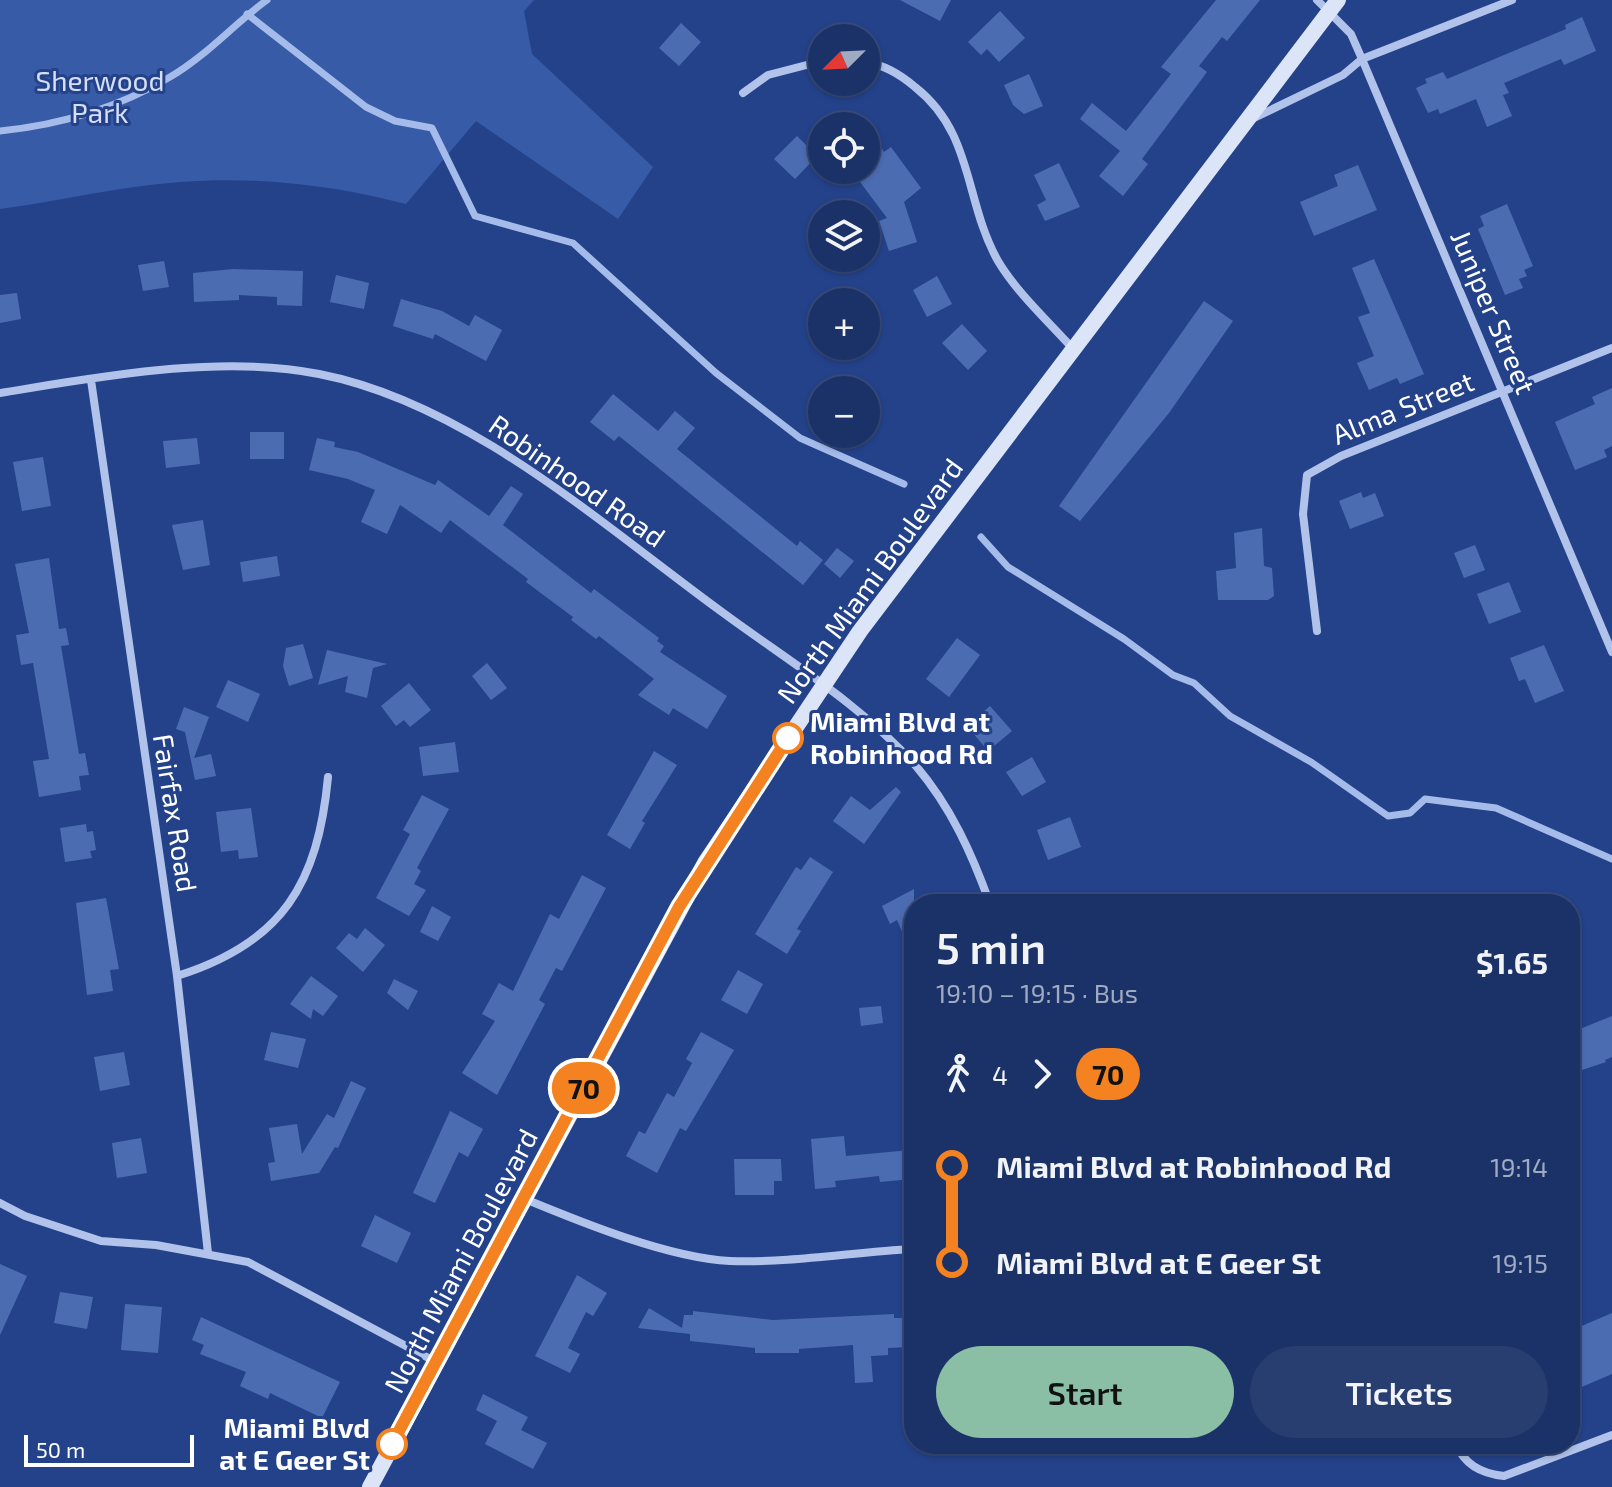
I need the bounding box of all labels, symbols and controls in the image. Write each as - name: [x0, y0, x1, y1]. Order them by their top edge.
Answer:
- north arrow: [808, 24, 880, 96]
- map controls: [808, 24, 880, 448]
- park label: Sherwood Park: [35, 63, 165, 129]
- button: locate: [808, 112, 880, 184]
- button: layers: [808, 200, 880, 272]
- street label: Juniper Street: [1444, 225, 1544, 399]
- button: +: [808, 288, 880, 360]
- street label: Alma Street: [1327, 363, 1478, 451]
- button: −: [808, 376, 880, 448]
- street label: Robinhood Road: [483, 407, 672, 553]
- street label: North Miami Boulevard: [769, 451, 969, 709]
- place label: Miami Blvd at Robinhood Rd: [810, 704, 993, 770]
- marker: Miami Blvd at Robinhood Rd: [773, 723, 803, 753]
- street label: Fairfax Road: [147, 731, 205, 894]
- text: 5 min: [936, 920, 1046, 973]
- text: $1.65: [1476, 944, 1548, 980]
- text: 19:10 – 19:15 · Bus: [936, 977, 1138, 1008]
- icon: walk: [936, 1052, 980, 1096]
- icon: forward: [1020, 1052, 1064, 1096]
- text: 70: [1092, 1057, 1124, 1091]
- text: 4: [992, 1059, 1008, 1090]
- line badge: 70: [548, 1062, 620, 1114]
- text: 70: [568, 1071, 600, 1105]
- street label: North Miami Boulevard: [376, 1123, 544, 1398]
- text: Miami Blvd at Robinhood Rd: [996, 1148, 1391, 1184]
- text: 19:14: [1490, 1151, 1548, 1182]
- text: Miami Blvd at E Geer St: [996, 1244, 1321, 1280]
- text: 19:15: [1492, 1247, 1548, 1278]
- button: Start: [936, 1346, 1234, 1438]
- button: Tickets: [1250, 1346, 1548, 1438]
- place label: Miami Blvd at E Geer St: [219, 1410, 370, 1476]
- marker: Miami Blvd at E Geer St: [377, 1429, 407, 1459]
- scale bar: [24, 1431, 194, 1467]
- text: 50 m: [36, 1436, 85, 1462]

